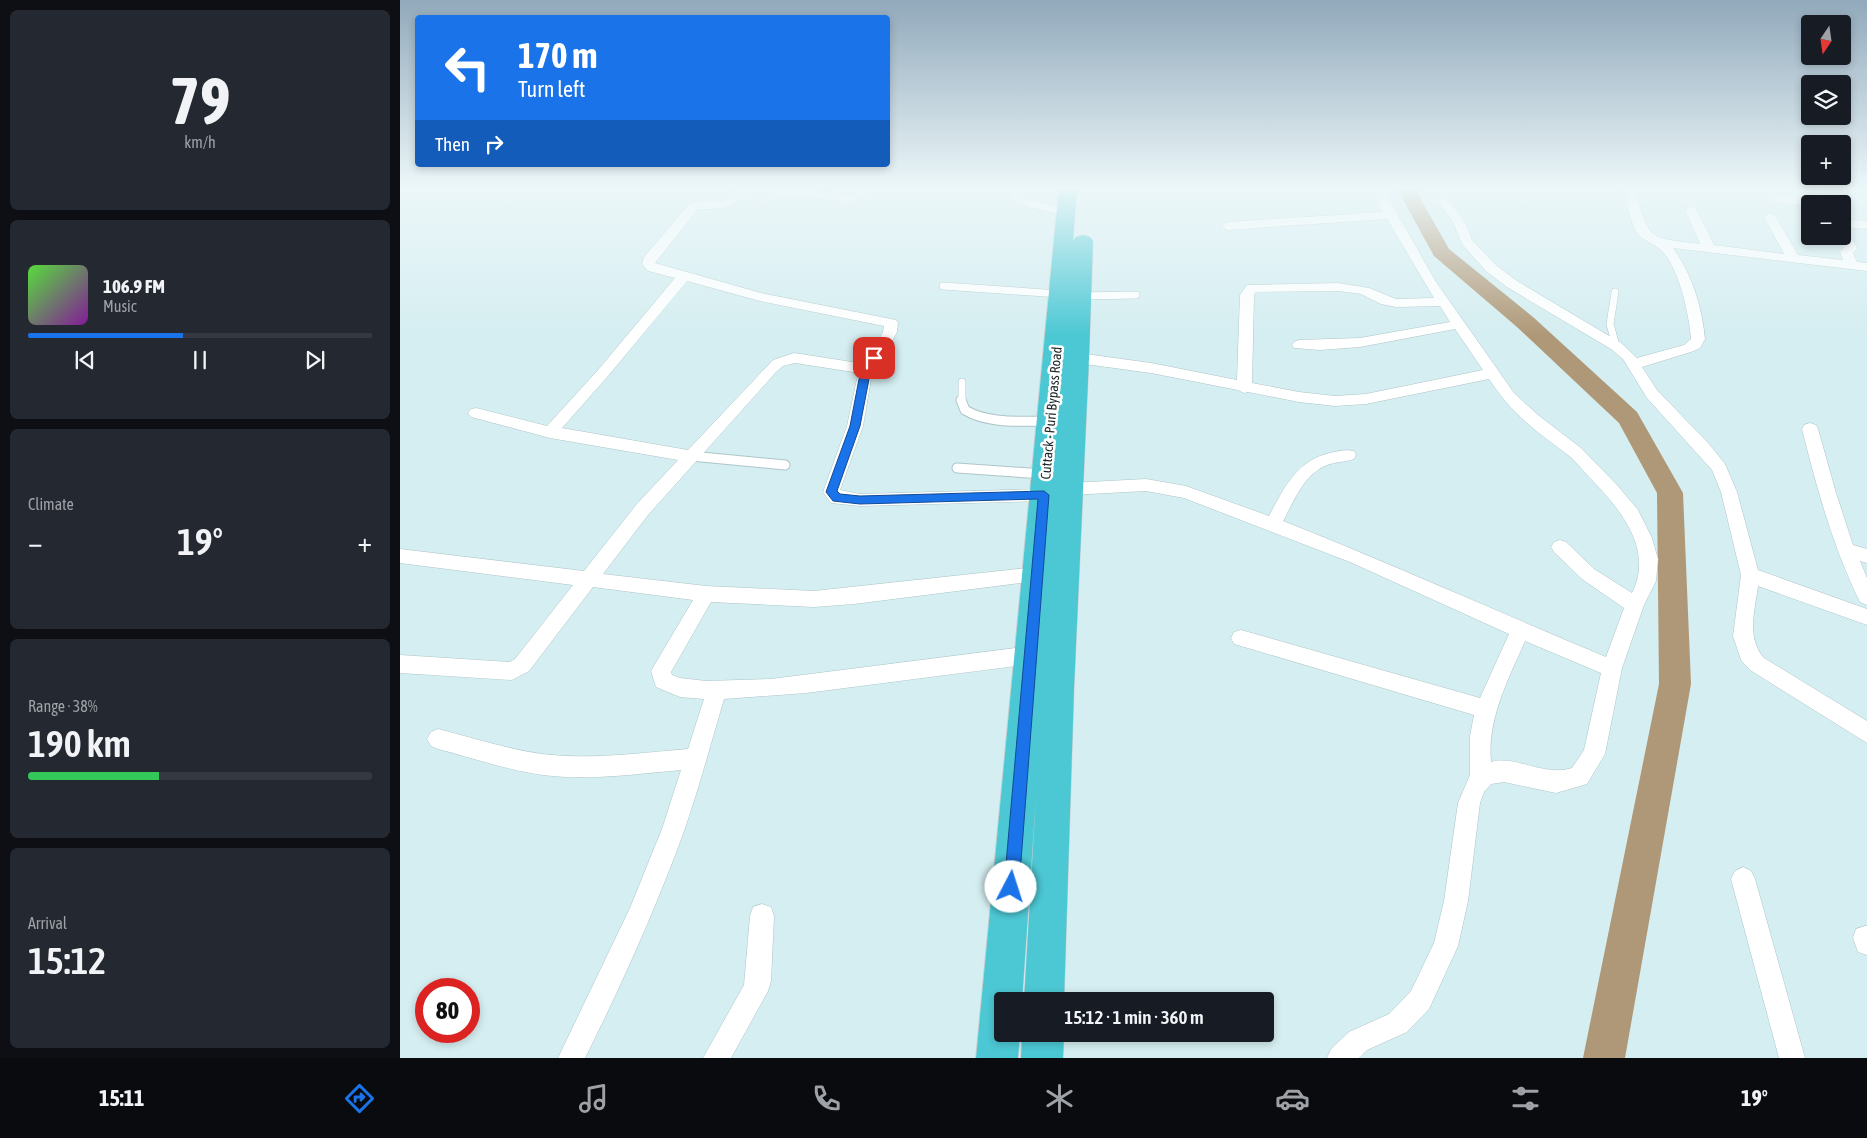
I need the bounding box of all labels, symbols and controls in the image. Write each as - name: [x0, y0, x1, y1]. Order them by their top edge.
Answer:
- north arrow: [1801, 15, 1851, 65]
- map controls: [1801, 15, 1851, 245]
- icon: left: [435, 35, 500, 100]
- text: 170 m: [518, 35, 597, 75]
- text: 79: [169, 63, 231, 138]
- button: layers: [1801, 75, 1851, 125]
- text: Turn left: [518, 76, 585, 102]
- icon: right: [480, 130, 508, 158]
- text: km/h: [184, 133, 216, 151]
- text: Then: [435, 133, 470, 155]
- button: +: [1801, 135, 1851, 185]
- button: −: [1801, 195, 1851, 245]
- text: 106.9 FM: [103, 275, 165, 297]
- text: Music: [103, 297, 137, 315]
- pin: [853, 337, 895, 379]
- icon: arrive: [860, 344, 888, 372]
- icon: previous: [71, 346, 99, 374]
- icon: pause: [186, 346, 214, 374]
- icon: next: [301, 346, 329, 374]
- street label: Cuttack - Puri Bypass Road: [1037, 346, 1065, 480]
- text: Climate: [28, 495, 74, 513]
- text: 19°: [177, 520, 223, 563]
- text: −: [28, 526, 43, 558]
- text: +: [357, 526, 372, 558]
- text: Range · 38%: [28, 697, 98, 715]
- text: 190 km: [28, 722, 131, 765]
- position arrow: [984, 860, 1036, 912]
- text: Arrival: [28, 914, 67, 932]
- text: 15:12: [28, 939, 106, 982]
- speed limit sign: 80: [415, 978, 480, 1043]
- text: 15:12 · 1 min · 360 m: [1064, 1006, 1204, 1028]
- icon: directions: [342, 1081, 377, 1116]
- icon: music: [576, 1081, 611, 1116]
- icon: phone: [809, 1081, 844, 1116]
- icon: climate: [1042, 1081, 1077, 1116]
- icon: car: [1275, 1081, 1310, 1116]
- icon: filters: [1508, 1081, 1543, 1116]
- text: 15:11: [99, 1085, 144, 1111]
- text: 19°: [1741, 1085, 1768, 1111]

